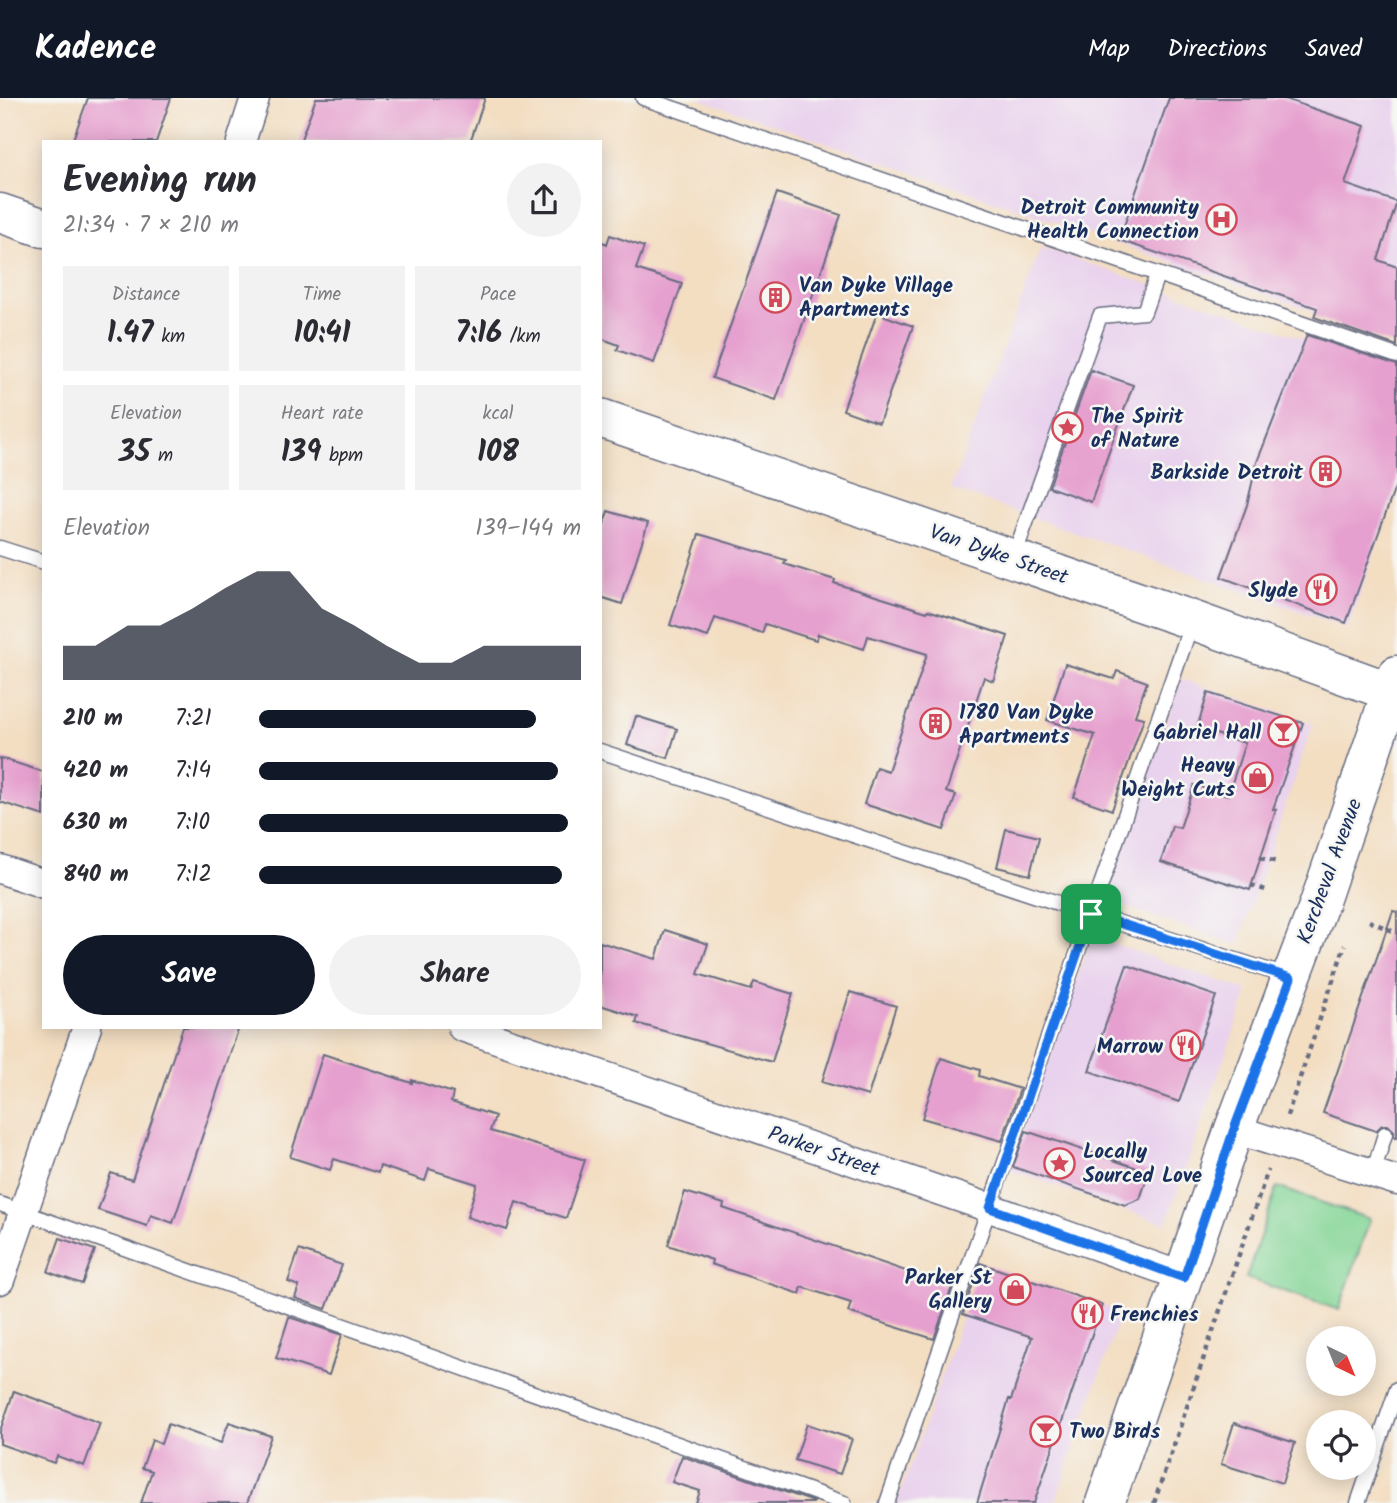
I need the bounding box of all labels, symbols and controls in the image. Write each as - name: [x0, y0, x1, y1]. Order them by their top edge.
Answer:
- text: Kadence: [35, 23, 156, 76]
- text: Map: [1088, 30, 1130, 69]
- text: Directions: [1168, 30, 1267, 69]
- text: Saved: [1305, 30, 1362, 69]
- text: Evening run: [63, 152, 257, 212]
- button: share: [507, 163, 581, 237]
- place label: Detroit Community Health Connection: [1020, 192, 1199, 249]
- hospital icon: Detroit Community Health Connection: [1205, 202, 1239, 236]
- text: 21:34 · 7 × 210 m: [63, 208, 239, 244]
- place label: Van Dyke Village Apartments: [799, 270, 953, 327]
- text: Distance: [112, 280, 180, 310]
- text: Time: [303, 280, 341, 310]
- text: Pace: [480, 280, 516, 310]
- building icon: Van Dyke Village Apartments: [759, 280, 793, 314]
- text: 1.47: [107, 310, 154, 358]
- text: 10:41: [293, 310, 351, 358]
- text: 7:16: [455, 310, 502, 358]
- text: km: [154, 322, 185, 352]
- text: /km: [502, 322, 541, 352]
- text: Elevation: [110, 399, 182, 429]
- text: Heart rate: [281, 399, 363, 429]
- text: kcal: [483, 399, 513, 429]
- place label: The Spirit of Nature: [1091, 401, 1184, 458]
- place icon: The Spirit of Nature: [1051, 411, 1085, 445]
- text: 35: [119, 429, 150, 477]
- text: 139: [281, 429, 321, 477]
- text: 108: [477, 429, 519, 477]
- text: m: [150, 441, 173, 471]
- text: bpm: [321, 441, 363, 471]
- building icon: Barkside Detroit: [1309, 455, 1343, 489]
- place label: Barkside Detroit: [1150, 457, 1304, 490]
- text: Elevation: [63, 511, 150, 547]
- text: 139–144 m: [475, 511, 581, 547]
- street label: Van Dyke Street: [925, 516, 1073, 595]
- restaurant icon: Slyde: [1304, 573, 1338, 607]
- place label: Slyde: [1248, 575, 1298, 608]
- place label: 1780 Van Dyke Apartments: [959, 697, 1094, 754]
- text: 210 m: [63, 701, 123, 737]
- text: 7:21: [175, 701, 212, 737]
- building icon: 1780 Van Dyke Apartments: [919, 707, 953, 741]
- bar icon: Gabriel Hall: [1267, 715, 1301, 749]
- place label: Gabriel Hall: [1153, 717, 1261, 750]
- place label: Heavy Weight Cuts: [1121, 750, 1235, 807]
- text: 420 m: [63, 753, 128, 789]
- text: 7:14: [175, 753, 211, 789]
- shop icon: Heavy Weight Cuts: [1241, 760, 1275, 794]
- street label: Kercheval Avenue: [1289, 793, 1372, 949]
- text: 630 m: [63, 805, 128, 841]
- text: 7:10: [175, 805, 210, 841]
- text: 840 m: [63, 857, 129, 893]
- text: 7:12: [175, 857, 212, 893]
- pin: [1061, 884, 1121, 944]
- icon: arrive: [1072, 895, 1110, 933]
- button: Save: [63, 935, 315, 1015]
- button: Share: [329, 935, 581, 1015]
- restaurant icon: Marrow: [1169, 1029, 1203, 1063]
- place label: Marrow: [1097, 1031, 1164, 1064]
- street label: Parker Street: [763, 1118, 885, 1187]
- place label: Locally Sourced Love: [1083, 1136, 1202, 1193]
- place icon: Locally Sourced Love: [1043, 1146, 1077, 1180]
- place label: Parker St Gallery: [905, 1262, 993, 1319]
- shop icon: Parker St Gallery: [998, 1272, 1032, 1306]
- restaurant icon: Frenchies: [1070, 1297, 1104, 1331]
- place label: Frenchies: [1110, 1299, 1199, 1332]
- north arrow: [1306, 1326, 1376, 1396]
- map controls: [1306, 1326, 1376, 1480]
- button: locate: [1306, 1410, 1376, 1480]
- bar icon: Two Birds: [1029, 1414, 1063, 1448]
- place label: Two Birds: [1069, 1416, 1160, 1449]

